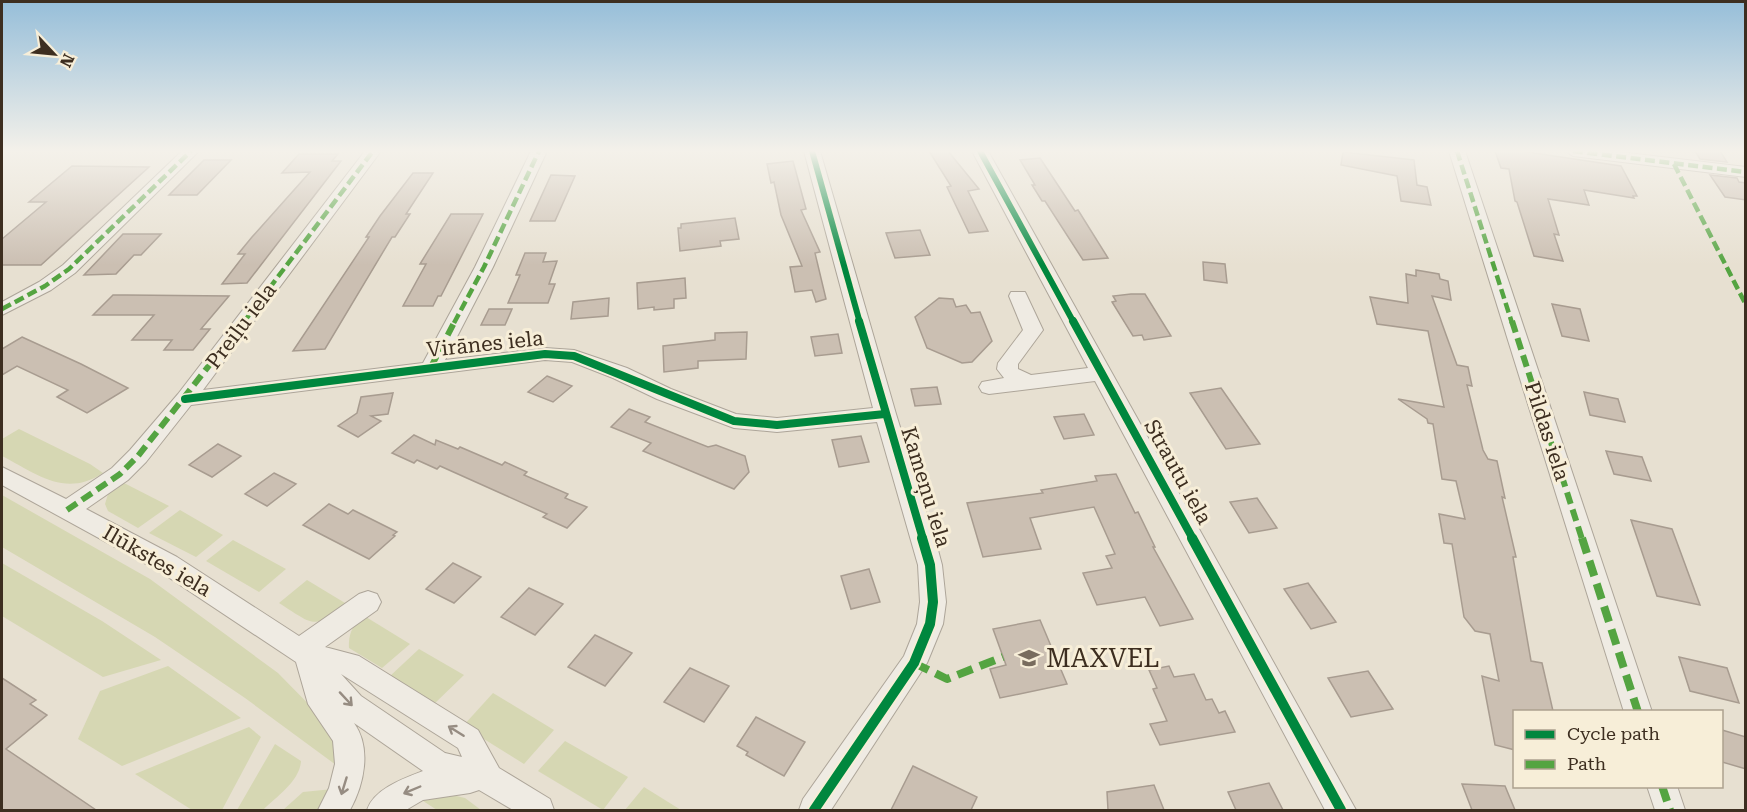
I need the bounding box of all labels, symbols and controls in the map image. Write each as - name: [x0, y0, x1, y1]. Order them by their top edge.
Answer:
- north arrow: [24, 24, 84, 84]
- text: N: [56, 51, 78, 70]
- street label: Preiļu iela: [201, 278, 283, 375]
- street label: Virānes iela: [425, 326, 545, 362]
- street label: Pildas iela: [1520, 378, 1574, 484]
- street label: Strautu iela: [1139, 416, 1217, 529]
- street label: Kameņu iela: [894, 424, 956, 551]
- street label: Ilūkstes iela: [99, 520, 216, 602]
- place label: MAXVEL: [1046, 643, 1159, 673]
- school or university icon: MAXVEL: [1017, 646, 1041, 670]
- one-way arrow: [339, 691, 353, 706]
- legend: [1513, 710, 1723, 788]
- text: Cycle path: [1567, 723, 1660, 744]
- one-way arrow: [448, 725, 465, 737]
- text: Path: [1567, 753, 1606, 774]
- one-way arrow: [338, 776, 349, 795]
- one-way arrow: [403, 785, 422, 796]

